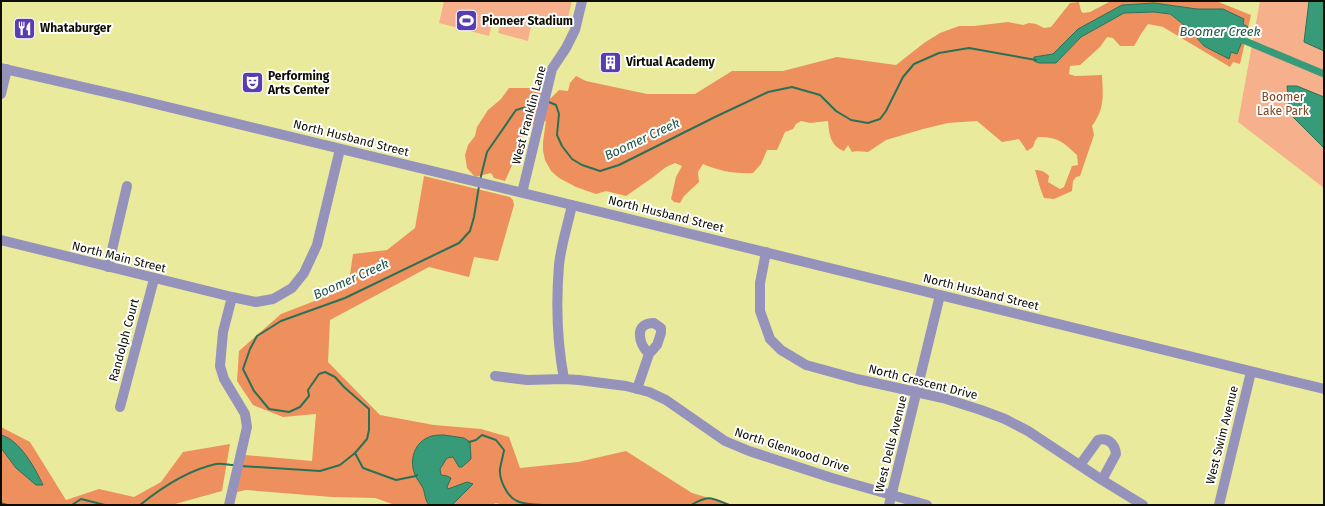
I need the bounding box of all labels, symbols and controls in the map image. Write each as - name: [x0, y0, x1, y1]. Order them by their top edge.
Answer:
- sports icon: Pioneer Stadium: [453, 8, 479, 34]
- place label: Pioneer Stadium: [482, 14, 573, 28]
- restaurant icon: Whataburger: [11, 15, 37, 41]
- place label: Whataburger: [40, 21, 111, 35]
- water label: Boomer Creek: [1180, 24, 1260, 39]
- building icon: Virtual Academy: [598, 49, 624, 75]
- place label: Virtual Academy: [625, 55, 716, 69]
- street label: West Franklin Lane: [509, 64, 549, 166]
- place label: Performing Arts Center: [267, 69, 330, 97]
- theatre icon: Performing Arts Center: [240, 70, 266, 96]
- park label: Boomer Lake Park: [1257, 90, 1310, 118]
- water label: Boomer Creek: [602, 115, 682, 163]
- street label: North Husband Street: [292, 117, 411, 159]
- street label: North Husband Street: [607, 193, 726, 235]
- street label: North Main Street: [71, 239, 168, 276]
- water label: Boomer Creek: [311, 256, 391, 302]
- street label: North Husband Street: [922, 271, 1041, 313]
- street label: Randolph Court: [106, 296, 142, 383]
- street label: North Crescent Drive: [867, 362, 979, 402]
- street label: West Swim Avenue: [1203, 384, 1241, 486]
- street label: West Dells Avenue: [872, 394, 910, 494]
- street label: North Glenwood Drive: [733, 425, 851, 475]

